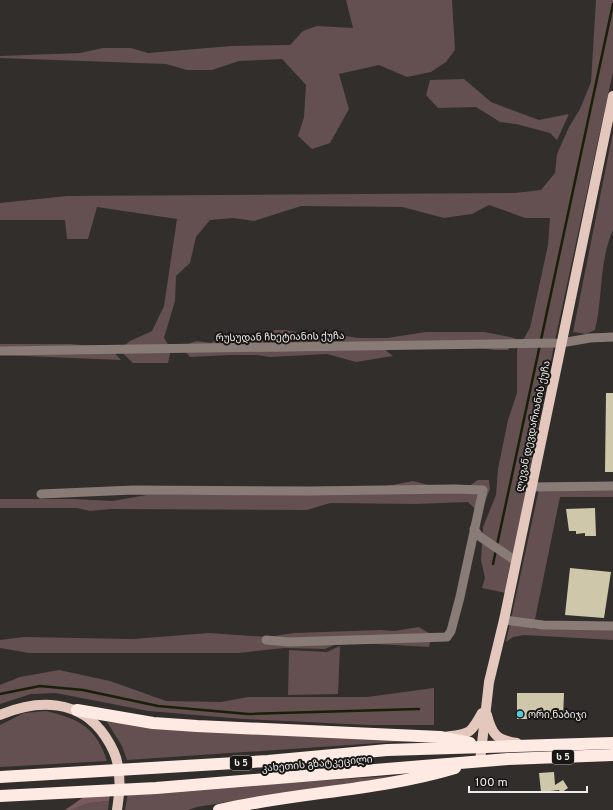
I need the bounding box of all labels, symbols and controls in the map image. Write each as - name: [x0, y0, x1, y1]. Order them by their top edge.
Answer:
- street label: რუსუდან ჩხეტიანის ქუჩა: [216, 330, 344, 345]
- street label: ლევან დევდარიანის ქუჩა: [513, 360, 554, 493]
- marker: ორი ნაბიჯი: [515, 709, 525, 719]
- place label: ორი ნაბიჯი: [528, 709, 587, 722]
- road number: ს 5: [552, 750, 574, 764]
- street label: კახეთის გზატკეცილი: [261, 753, 373, 776]
- road number: ს 5: [230, 756, 252, 770]
- scale bar: [469, 768, 587, 794]
- text: 100 m: [475, 775, 508, 791]

